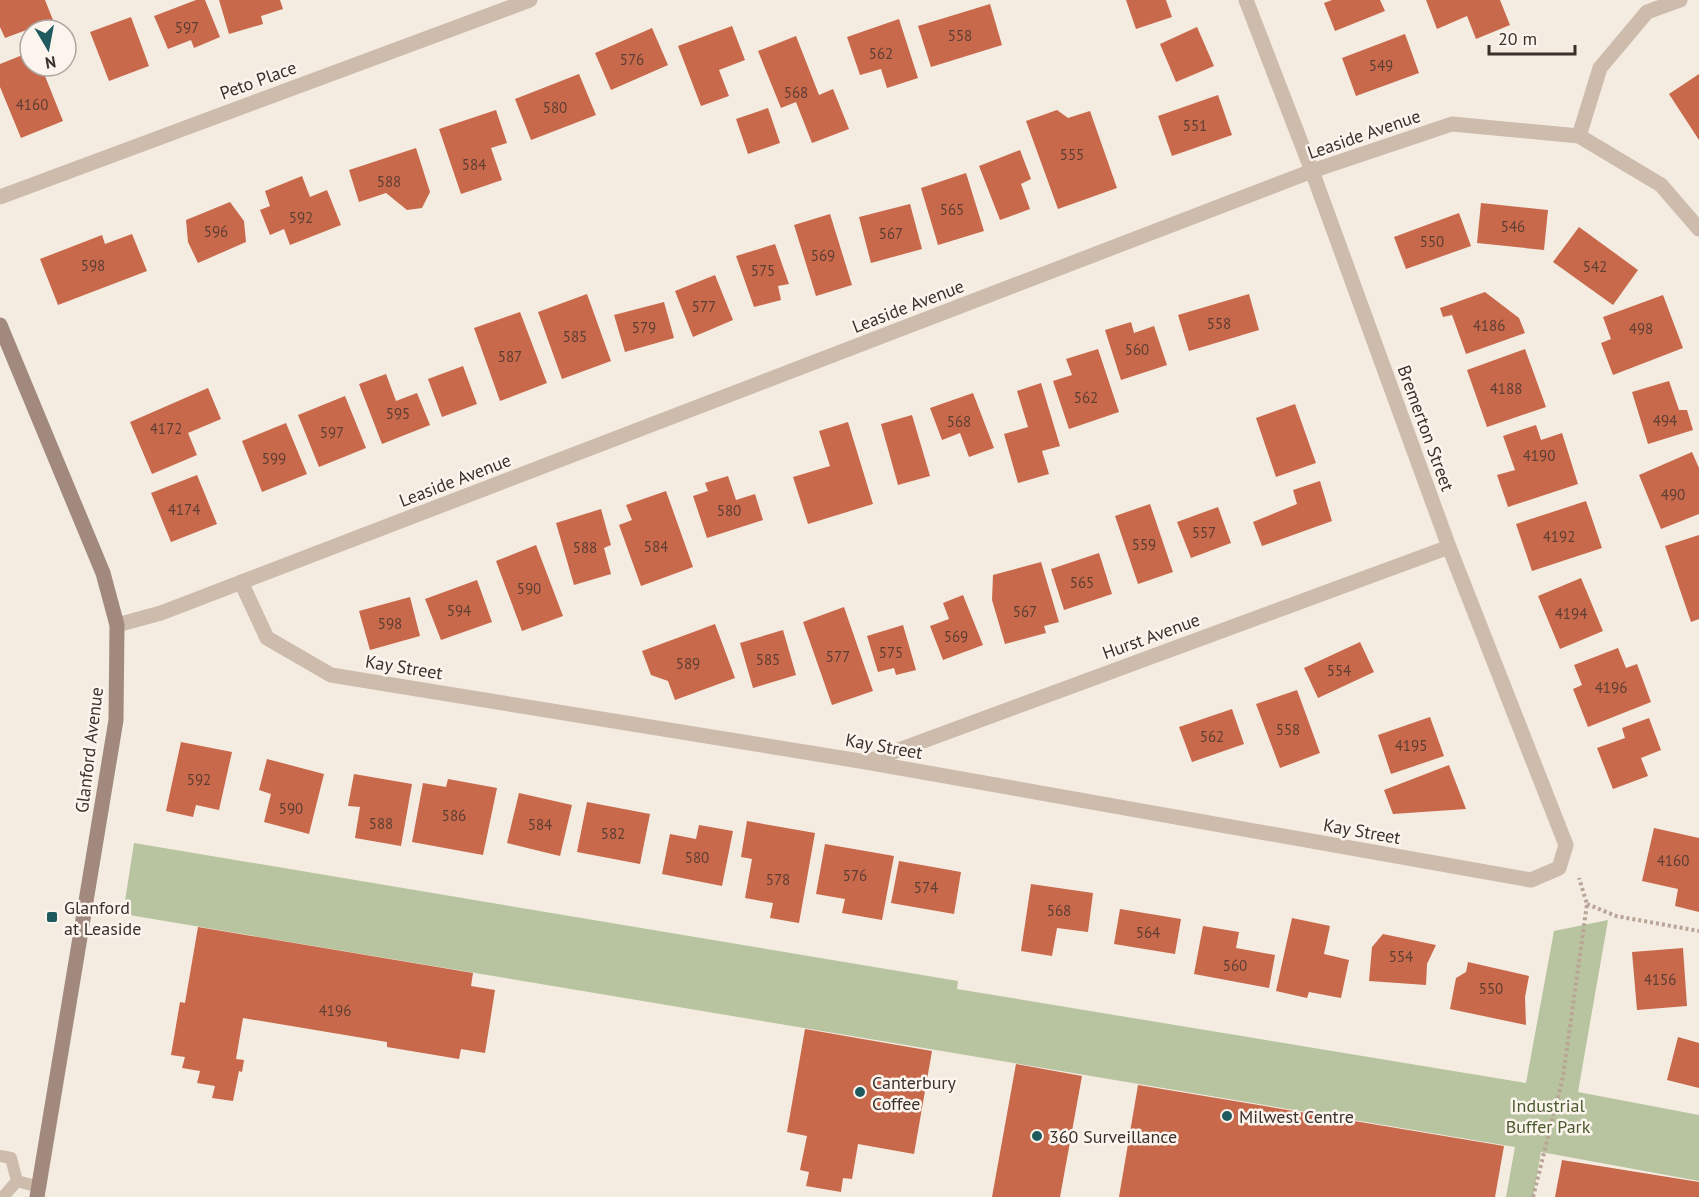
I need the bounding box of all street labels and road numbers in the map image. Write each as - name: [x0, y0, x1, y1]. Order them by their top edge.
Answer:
- street label: Peto Place: [216, 56, 300, 104]
- street label: Leaside Avenue: [1304, 104, 1424, 164]
- street label: Leaside Avenue: [849, 274, 967, 338]
- street label: Bremerton Street: [1393, 362, 1459, 494]
- street label: Leaside Avenue: [396, 448, 514, 512]
- street label: Hurst Avenue: [1099, 608, 1203, 664]
- street label: Kay Street: [364, 650, 444, 684]
- street label: Glanford Avenue: [70, 686, 108, 814]
- street label: Kay Street: [844, 728, 924, 764]
- street label: Kay Street: [1322, 813, 1402, 849]

